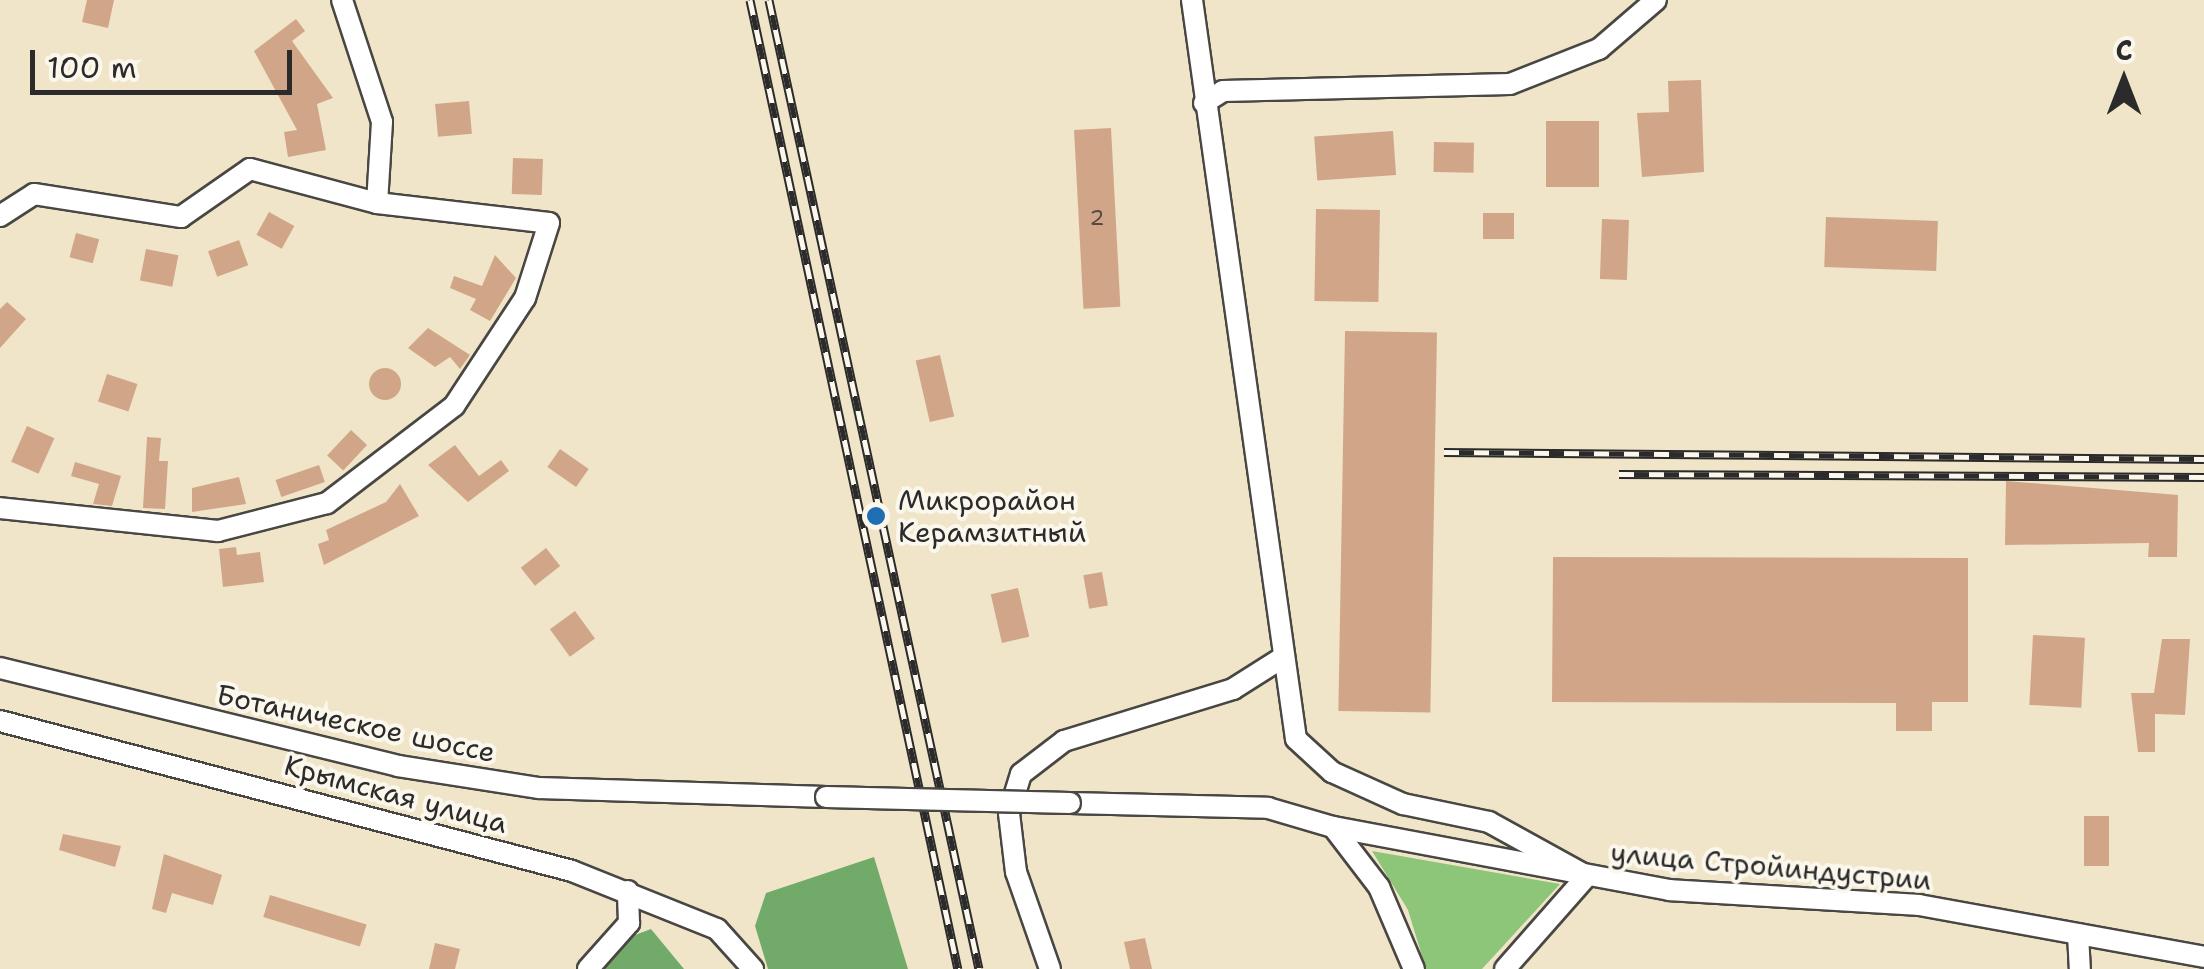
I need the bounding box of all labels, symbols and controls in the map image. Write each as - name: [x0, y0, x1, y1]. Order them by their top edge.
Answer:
- scale bar: [35, 30, 298, 92]
- north arrow: [2074, 30, 2174, 130]
- text: С: [2115, 31, 2133, 69]
- text: 100 m: [47, 47, 137, 88]
- house number: 2: [1089, 205, 1105, 231]
- place label: Микрорайон Керамзитный: [898, 483, 1086, 549]
- marker: Микрорайон Керамзитный: [863, 503, 889, 529]
- street label: Ботаническое шоссе: [214, 677, 498, 769]
- street label: Крымская улица: [281, 748, 511, 840]
- street label: улица Стройиндустрии: [1609, 835, 1933, 897]

